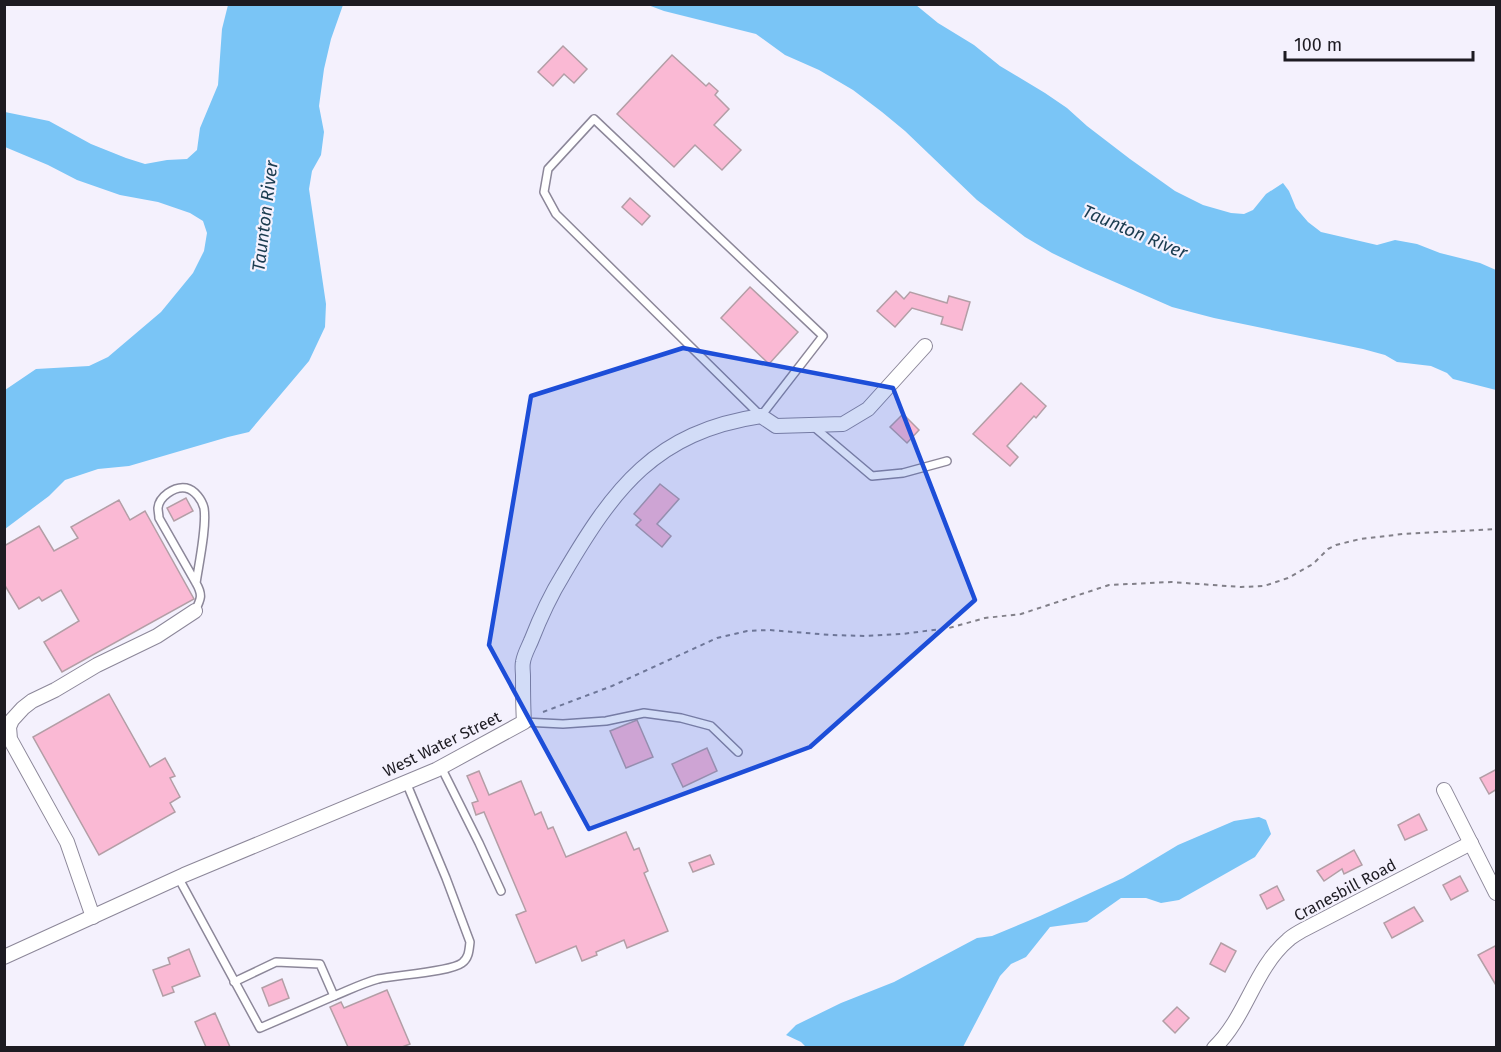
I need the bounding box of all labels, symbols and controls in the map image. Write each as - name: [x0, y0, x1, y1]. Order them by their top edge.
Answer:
- scale bar: [1285, 24, 1472, 62]
- text: 100 m: [1294, 34, 1342, 56]
- water label: Taunton River: [247, 158, 283, 273]
- water label: Taunton River: [1079, 200, 1192, 264]
- street label: West Water Street: [380, 707, 504, 781]
- street label: Cranesbill Road: [1291, 855, 1399, 925]

